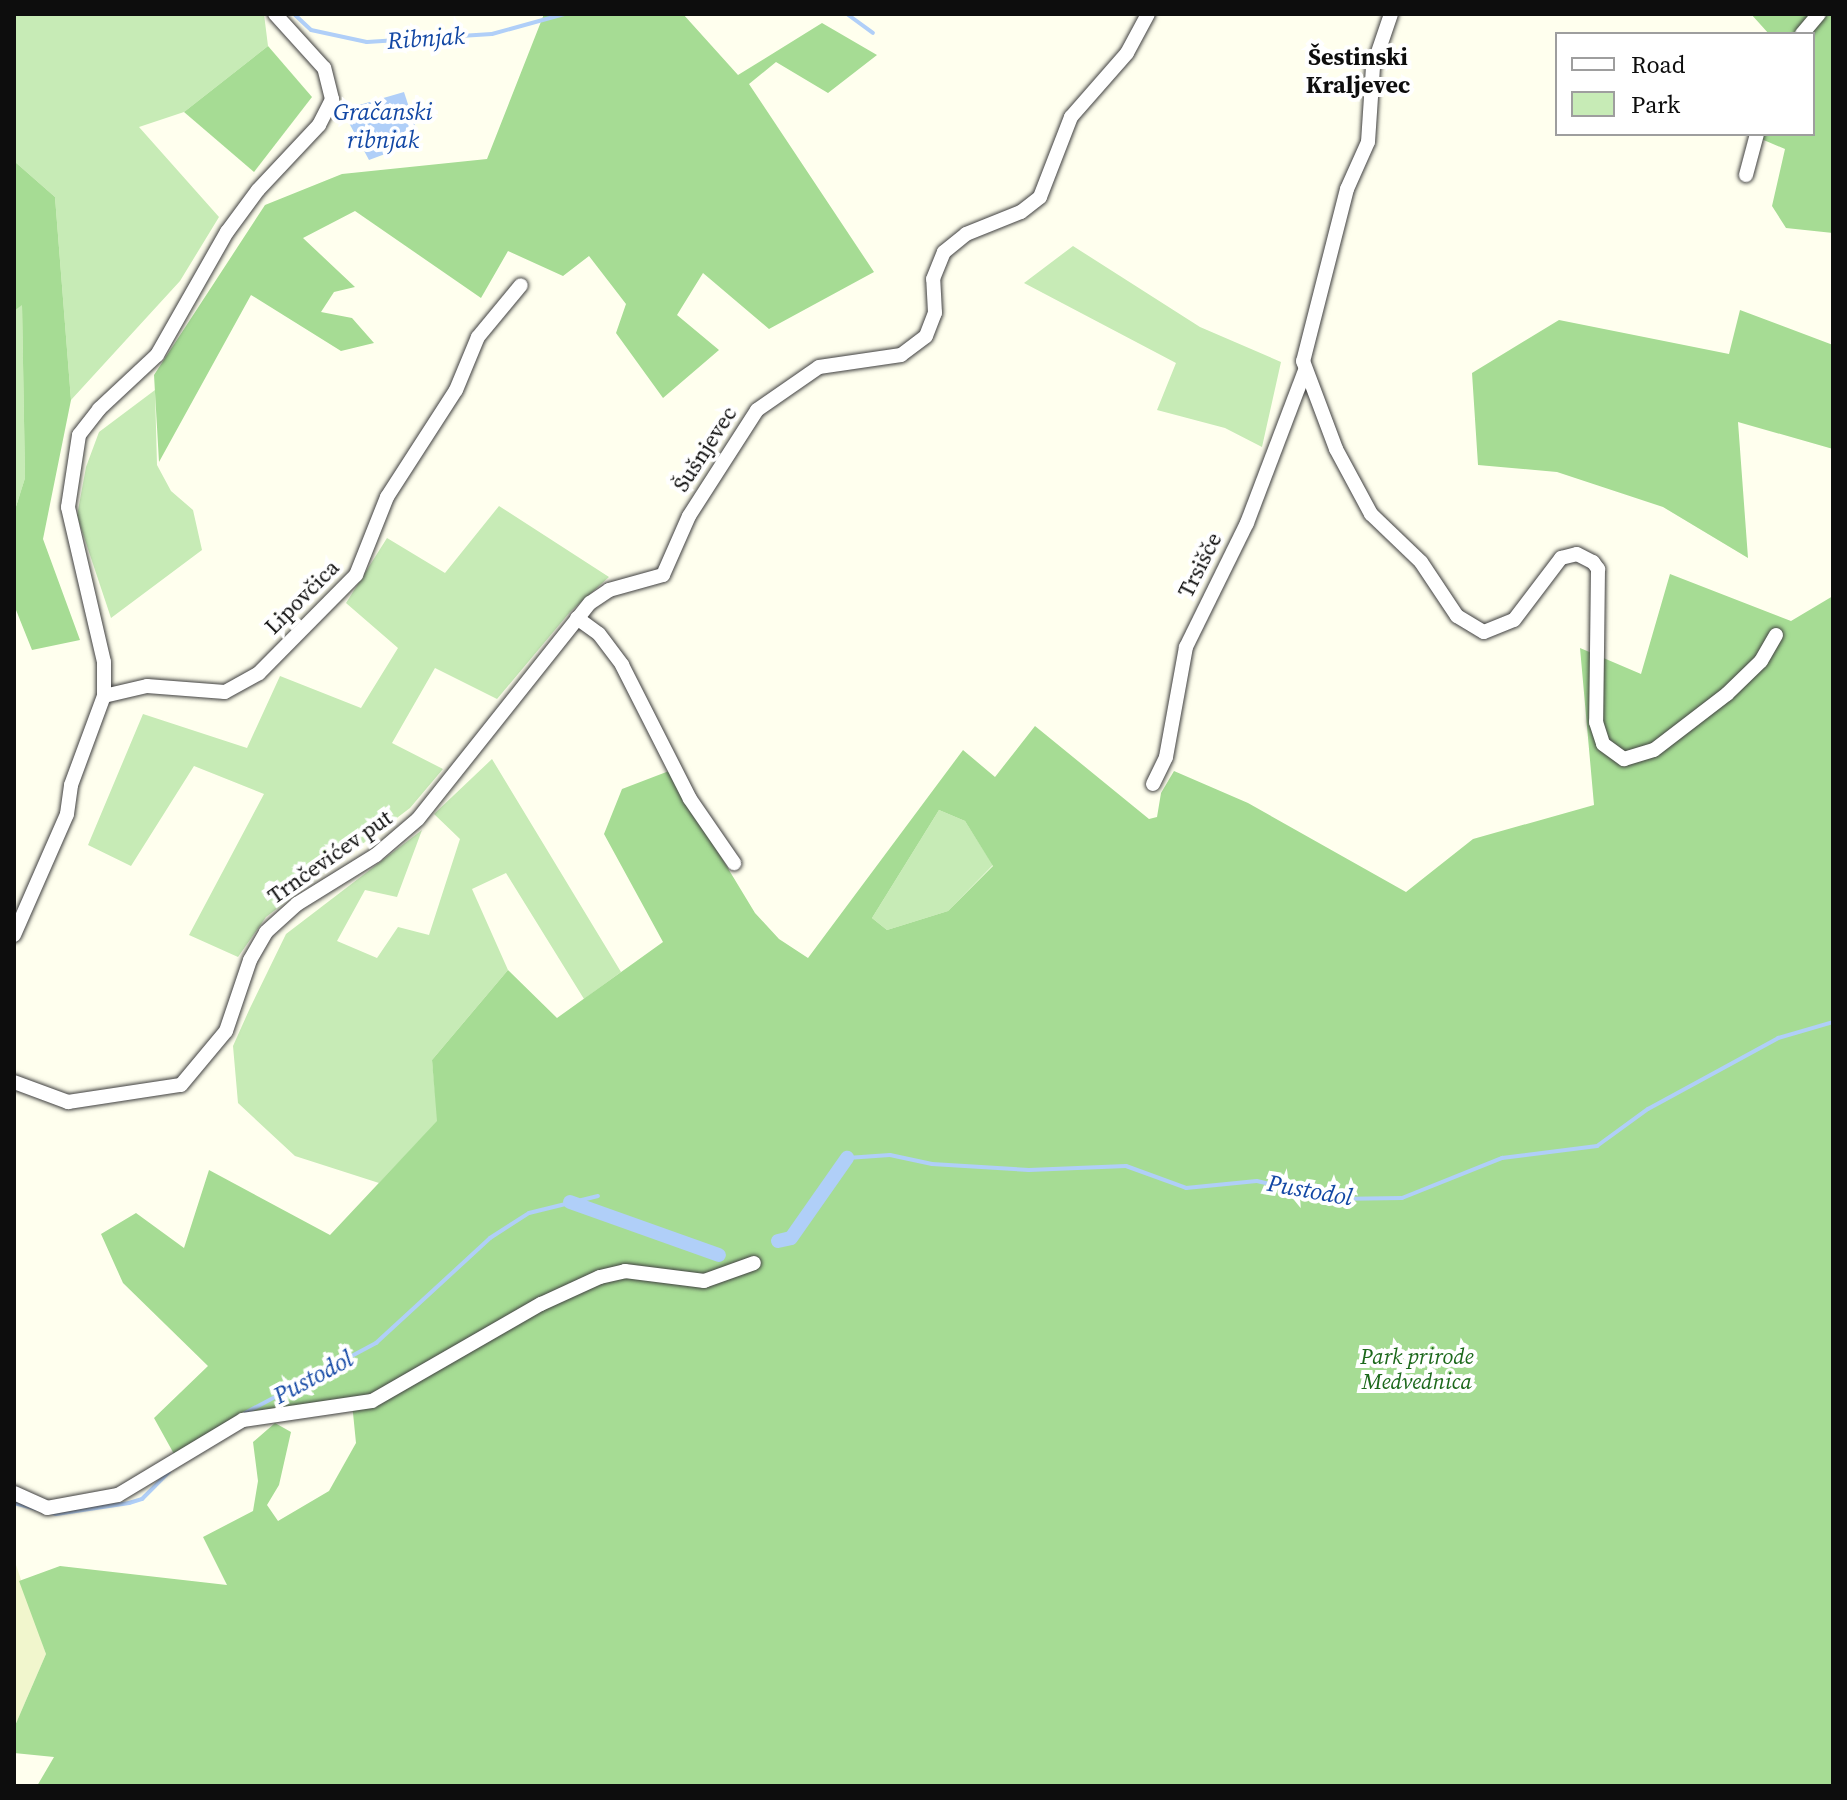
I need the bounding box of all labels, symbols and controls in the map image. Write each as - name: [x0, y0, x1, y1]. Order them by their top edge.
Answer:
- water label: Ribnjak: [386, 21, 466, 55]
- legend: [1555, 32, 1815, 136]
- district label: Šestinski Kraljevec: [1306, 43, 1410, 99]
- text: Road: [1631, 48, 1685, 81]
- text: Park: [1631, 88, 1680, 121]
- water label: Gračanski ribnjak: [333, 98, 433, 154]
- street label: Šušnjevec: [668, 401, 742, 497]
- street label: Trsišče: [1173, 528, 1227, 602]
- street label: Lipovčica: [259, 554, 345, 640]
- street label: Trnčevićev put: [263, 805, 397, 909]
- water label: Pustodol: [1265, 1168, 1355, 1212]
- park label: Park prirode Medvednica: [1360, 1343, 1474, 1394]
- water label: Pustodol: [268, 1344, 358, 1410]

